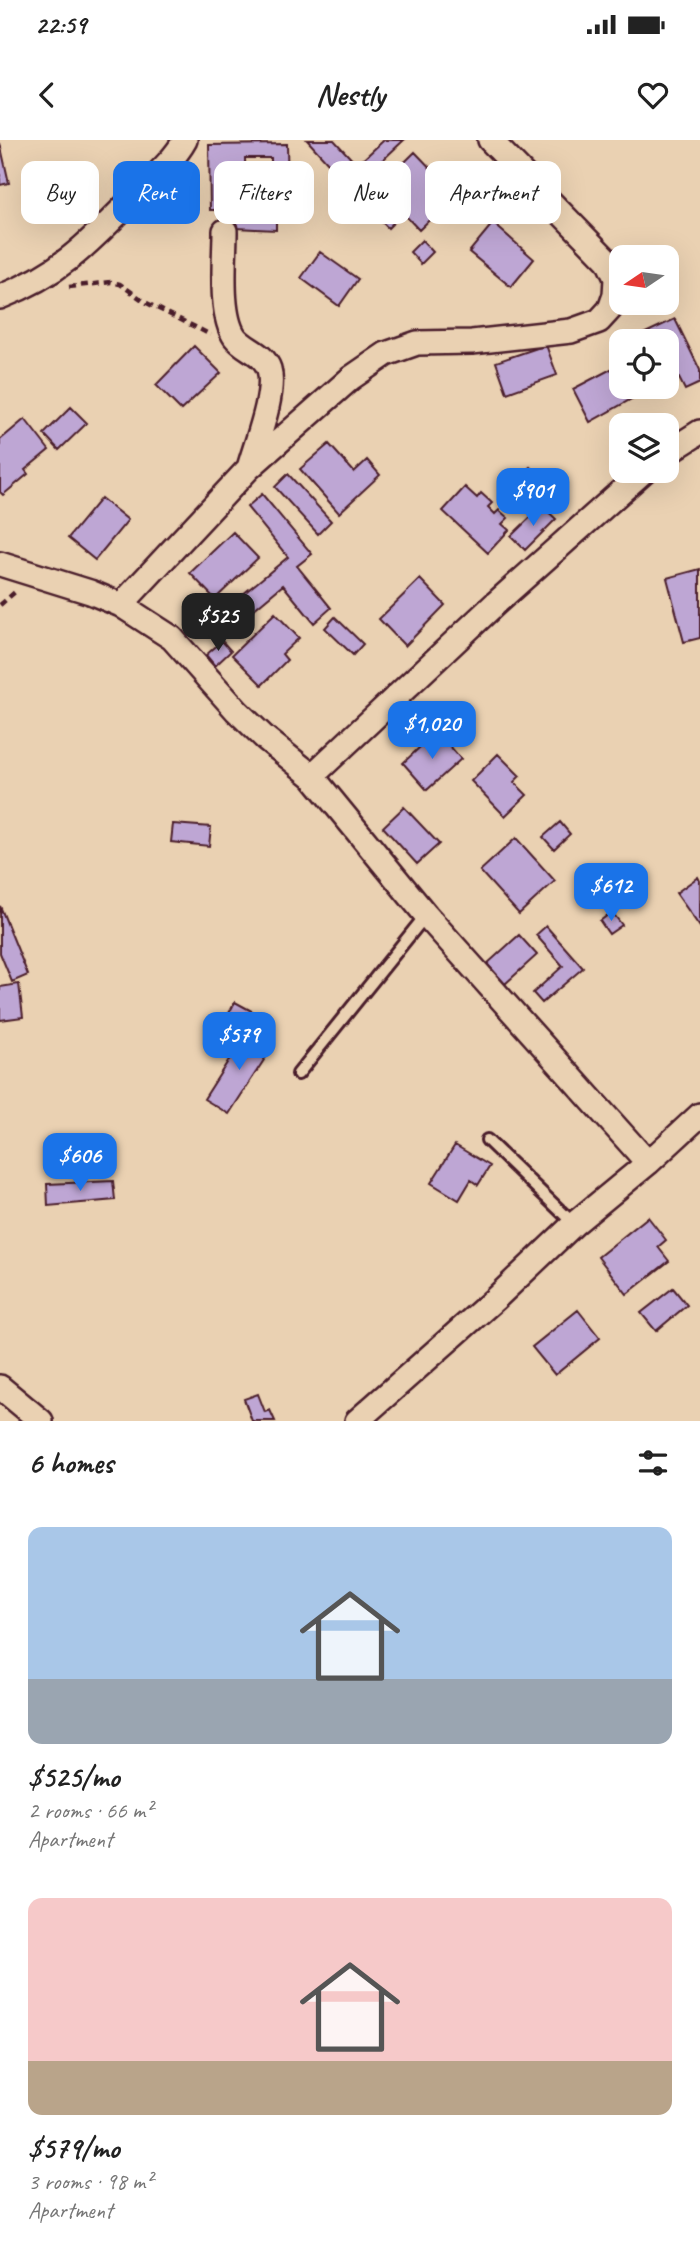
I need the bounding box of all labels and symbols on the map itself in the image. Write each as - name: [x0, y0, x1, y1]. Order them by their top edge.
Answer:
- north arrow: [609, 245, 679, 315]
- pin: $901: [492, 468, 574, 528]
- pin: $525: [177, 594, 259, 653]
- pin: $1,020: [375, 702, 489, 761]
- pin: $612: [570, 864, 652, 923]
- pin: $579: [198, 1012, 280, 1072]
- pin: $606: [39, 1133, 121, 1193]

